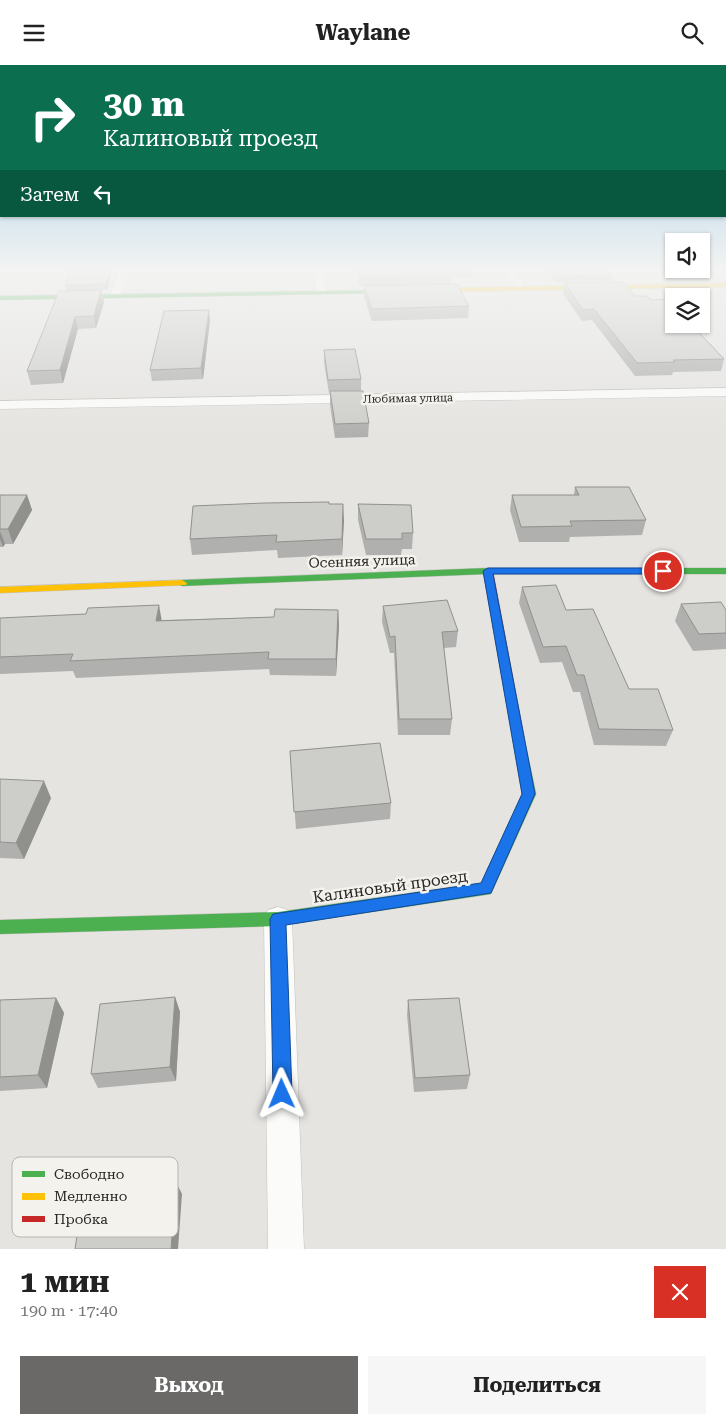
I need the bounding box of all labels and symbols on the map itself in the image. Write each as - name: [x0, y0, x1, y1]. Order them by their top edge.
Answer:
- street label: Любимая улица: [363, 391, 453, 406]
- pin: [642, 550, 684, 592]
- street label: Осенняя улица: [308, 551, 416, 571]
- street label: Калиновый проезд: [311, 866, 469, 907]
- position arrow: [255, 1067, 307, 1119]
- legend: [12, 1157, 178, 1237]
- text: Свободно: [54, 1166, 124, 1182]
- text: Медленно: [54, 1188, 127, 1204]
- text: Пробка: [54, 1211, 108, 1227]

